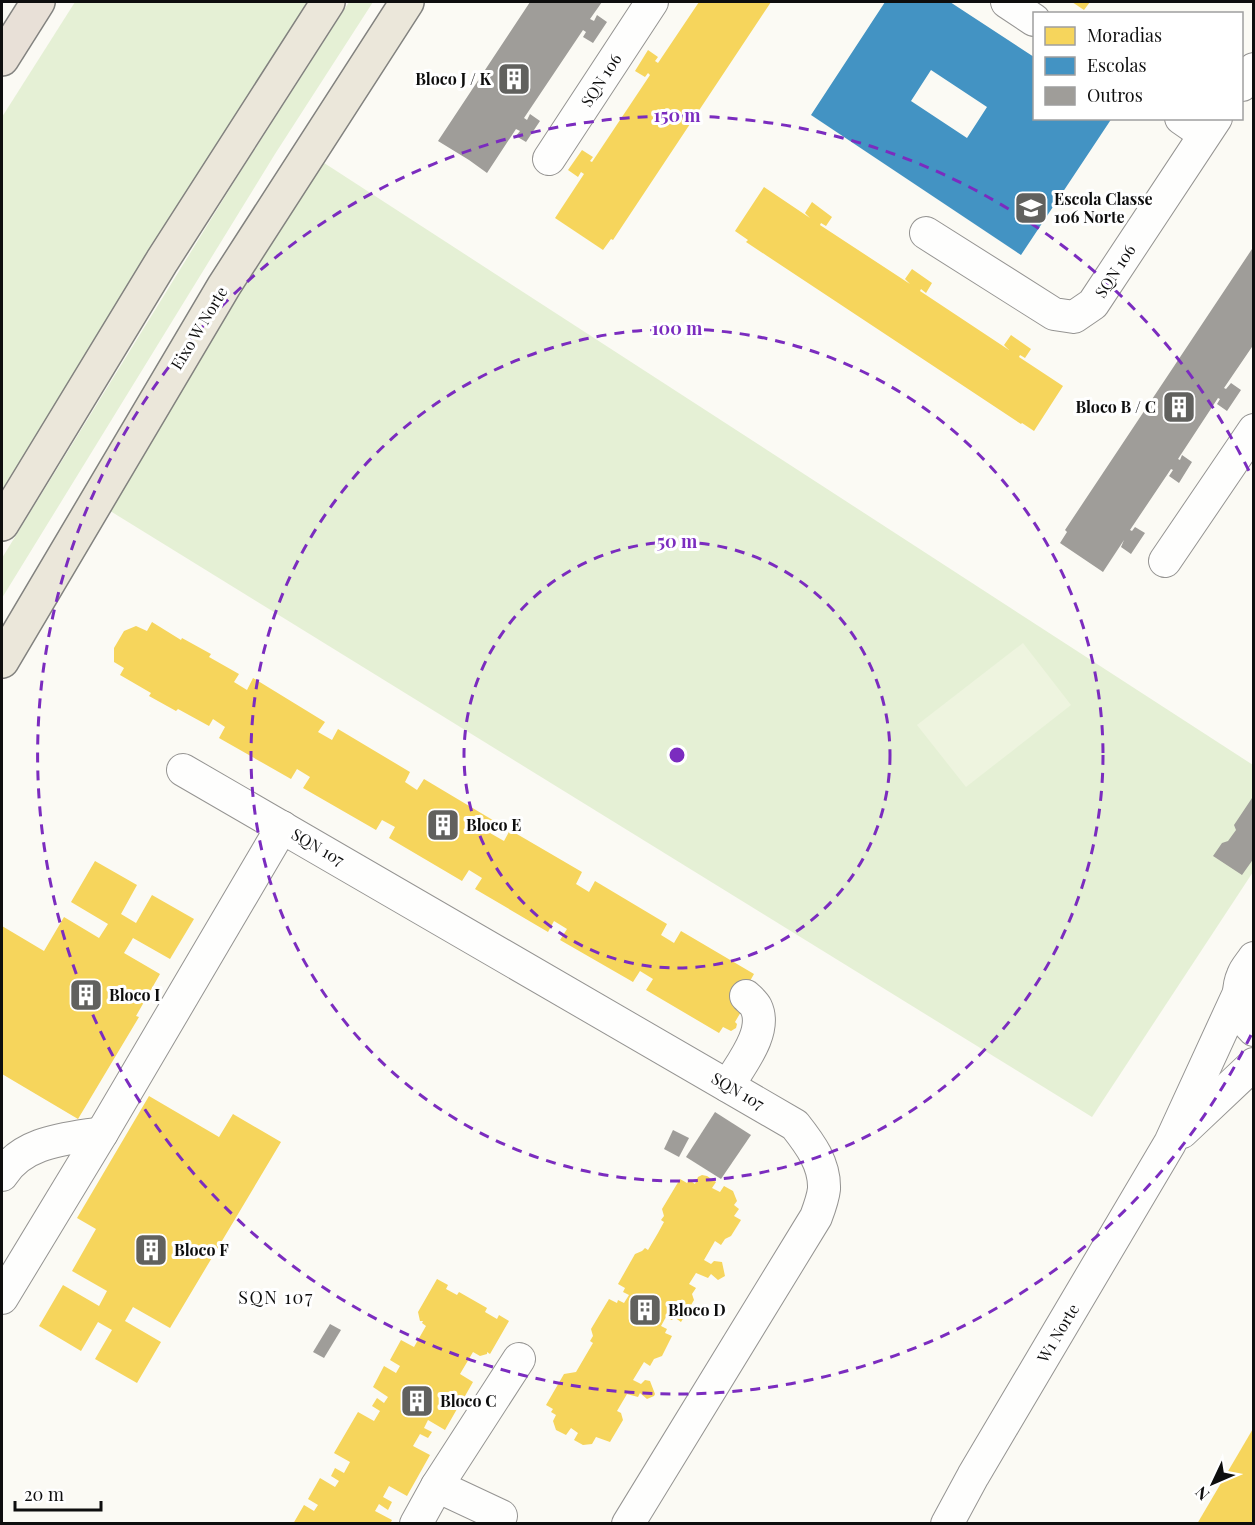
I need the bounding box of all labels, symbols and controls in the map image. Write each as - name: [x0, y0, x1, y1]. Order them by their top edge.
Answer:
- legend: [1033, 12, 1243, 120]
- text: Moradias: [1087, 23, 1162, 47]
- street label: SQN 106: [576, 49, 626, 110]
- text: Escolas: [1087, 53, 1147, 77]
- building icon: Bloco J / K: [496, 61, 532, 97]
- place label: Bloco J / K: [415, 68, 492, 89]
- text: Outros: [1087, 83, 1143, 107]
- text: 150 m: [653, 103, 701, 127]
- place label: Escola Classe 106 Norte: [1054, 188, 1153, 227]
- school or university icon: Escola Classe 106 Norte: [1013, 190, 1049, 226]
- street label: SQN 106: [1090, 240, 1140, 301]
- street label: Eixo W Norte: [166, 282, 232, 373]
- text: 100 m: [652, 316, 703, 340]
- building icon: Bloco B / C: [1161, 389, 1197, 425]
- place label: Bloco B / C: [1075, 396, 1156, 417]
- text: 50 m: [657, 529, 698, 553]
- centre of rings: [667, 745, 687, 765]
- building icon: Bloco E: [425, 807, 461, 843]
- place label: Bloco E: [466, 814, 521, 835]
- street label: SQN 107: [288, 823, 349, 870]
- building icon: Bloco I: [68, 977, 104, 1013]
- place label: Bloco I: [109, 984, 160, 1005]
- street label: SQN 107: [708, 1067, 769, 1114]
- building icon: Bloco F: [133, 1232, 169, 1268]
- place label: Bloco F: [174, 1239, 229, 1260]
- district label: SQN 107: [238, 1285, 314, 1309]
- building icon: Bloco D: [627, 1292, 663, 1328]
- place label: Bloco D: [668, 1299, 726, 1320]
- street label: W1 Norte: [1031, 1299, 1083, 1367]
- building icon: Bloco C: [399, 1383, 435, 1419]
- place label: Bloco C: [440, 1390, 496, 1411]
- north arrow: [1183, 1453, 1243, 1513]
- scale bar: [15, 1474, 100, 1512]
- text: 20 m: [24, 1482, 64, 1506]
- text: N: [1190, 1482, 1213, 1505]

